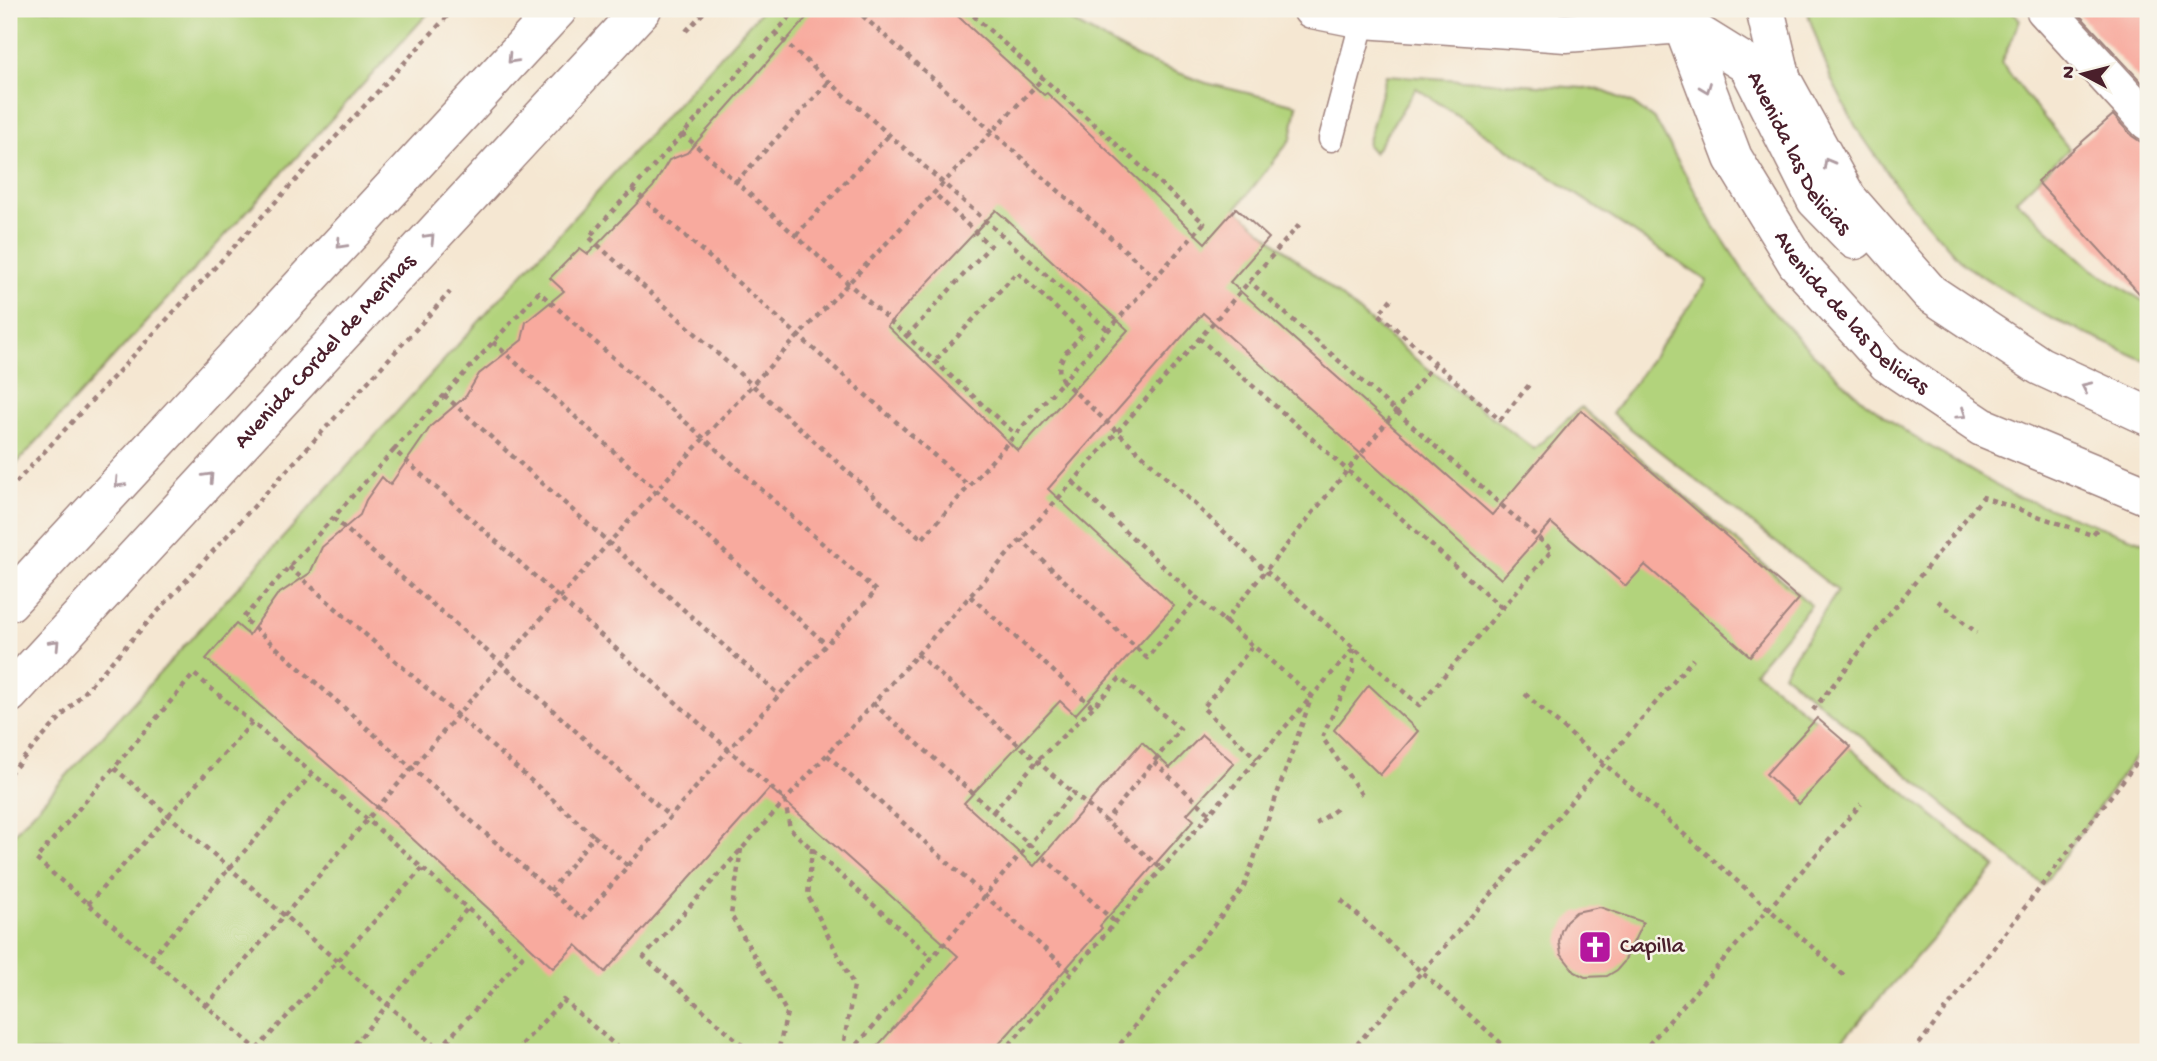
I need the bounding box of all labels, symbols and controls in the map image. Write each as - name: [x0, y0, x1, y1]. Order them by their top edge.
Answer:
- north arrow: [2048, 38, 2118, 108]
- one-way arrow: [507, 51, 520, 64]
- text: N: [2057, 65, 2082, 80]
- street label: Avenida las Delicias: [1740, 67, 1857, 241]
- one-way arrow: [1698, 81, 1712, 93]
- one-way arrow: [1823, 158, 1836, 170]
- street label: Avenida de las Delicias: [1767, 226, 1934, 401]
- one-way arrow: [422, 233, 434, 246]
- one-way arrow: [336, 236, 349, 249]
- street label: Avenida Cordel de Merinas: [229, 248, 422, 455]
- one-way arrow: [2081, 381, 2093, 395]
- one-way arrow: [1954, 406, 1967, 418]
- one-way arrow: [201, 472, 214, 485]
- one-way arrow: [115, 474, 128, 487]
- one-way arrow: [47, 639, 59, 652]
- church icon: Capilla: [1576, 928, 1614, 966]
- place label: Capilla: [1620, 934, 1686, 961]

